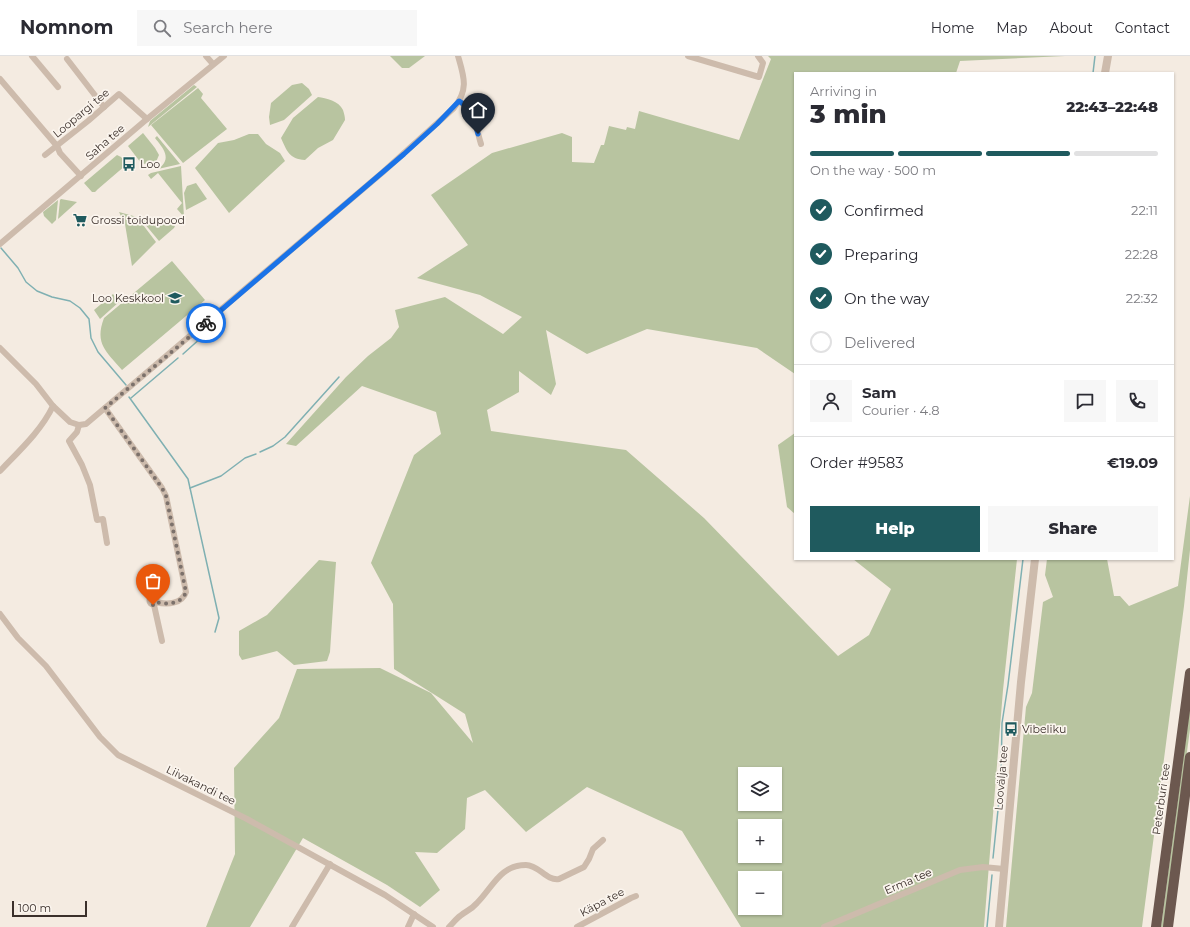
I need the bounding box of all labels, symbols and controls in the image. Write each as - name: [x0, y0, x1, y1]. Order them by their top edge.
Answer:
- search box: [137, 10, 417, 46]
- text: Nomnom: [20, 16, 113, 39]
- icon: search: [151, 17, 173, 39]
- text: Search here: [183, 18, 273, 37]
- text: Home: [931, 19, 974, 37]
- text: Map: [996, 19, 1027, 37]
- text: About: [1049, 19, 1093, 37]
- text: Contact: [1115, 19, 1170, 37]
- text: Arriving in: [810, 83, 877, 99]
- street label: Loopargi tee: [50, 85, 112, 141]
- pin: [461, 93, 495, 134]
- text: 22:43–22:48: [1066, 97, 1158, 116]
- text: 3 min: [810, 98, 887, 130]
- icon: home: [467, 99, 489, 121]
- street label: Saha tee: [82, 121, 128, 163]
- bus stop icon: Loo: [121, 156, 137, 172]
- place label: Loo: [140, 157, 160, 171]
- text: On the way · 500 m: [810, 162, 936, 178]
- icon: check: [810, 199, 832, 221]
- text: Confirmed: [844, 201, 924, 220]
- text: 22:11: [1131, 202, 1158, 218]
- supermarket icon: Grossi toidupood: [72, 212, 88, 228]
- place label: Grossi toidupood: [91, 213, 185, 227]
- icon: check: [810, 243, 832, 265]
- text: Preparing: [844, 245, 919, 264]
- text: 22:28: [1125, 246, 1158, 262]
- icon: check: [810, 287, 832, 309]
- text: On the way: [844, 289, 929, 308]
- school or university icon: Loo Keskkool: [167, 290, 183, 306]
- text: 22:32: [1126, 290, 1158, 306]
- place label: Loo Keskkool: [92, 291, 164, 305]
- courier: [186, 303, 226, 343]
- icon: bike: [195, 312, 217, 334]
- text: Delivered: [844, 333, 916, 352]
- button: person: [810, 380, 852, 422]
- button: chat: [1064, 380, 1106, 422]
- button: phone: [1116, 380, 1158, 422]
- text: Sam: [862, 383, 897, 402]
- text: Courier · 4.8: [862, 402, 940, 418]
- text: Order #9583: [810, 453, 904, 472]
- text: €19.09: [1107, 453, 1158, 472]
- button: Help: [810, 506, 980, 552]
- button: Share: [988, 506, 1158, 552]
- pin: [136, 564, 170, 605]
- icon: bag: [142, 570, 164, 592]
- bus stop icon: Vibeliku: [1003, 721, 1019, 737]
- place label: Vibeliku: [1022, 722, 1066, 736]
- street label: Loovälja tee: [991, 745, 1011, 811]
- street label: Liivakandi tee: [164, 762, 238, 808]
- street label: Peterburi tee: [1149, 762, 1173, 836]
- map controls: [738, 767, 782, 915]
- button: layers: [738, 767, 782, 811]
- button: +: [738, 819, 782, 863]
- street label: Erma tee: [882, 865, 934, 897]
- button: −: [738, 871, 782, 915]
- street label: Käpa tee: [577, 884, 627, 920]
- scale bar: [12, 899, 87, 918]
- text: 100 m: [18, 901, 51, 915]

